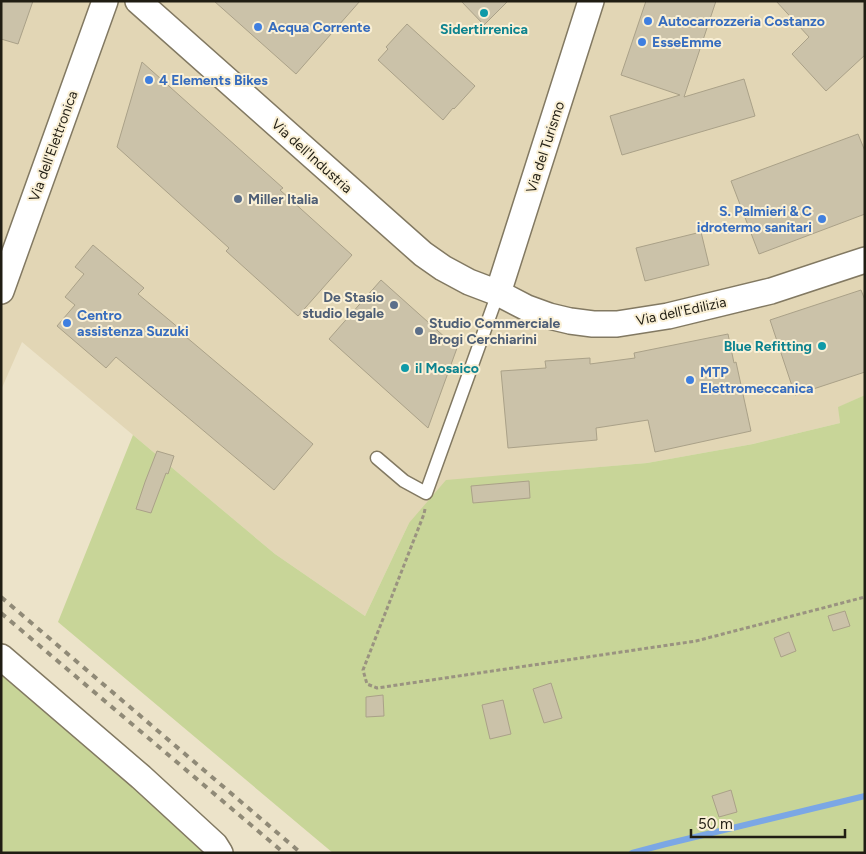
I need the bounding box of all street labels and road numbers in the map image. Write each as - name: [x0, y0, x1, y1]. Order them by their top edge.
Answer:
- street label: Via dell'Elettronica: [26, 88, 81, 204]
- street label: Via del Turismo: [523, 99, 568, 195]
- street label: Via dell'Industria: [268, 116, 356, 197]
- street label: Via dell'Edilizia: [634, 294, 728, 329]

